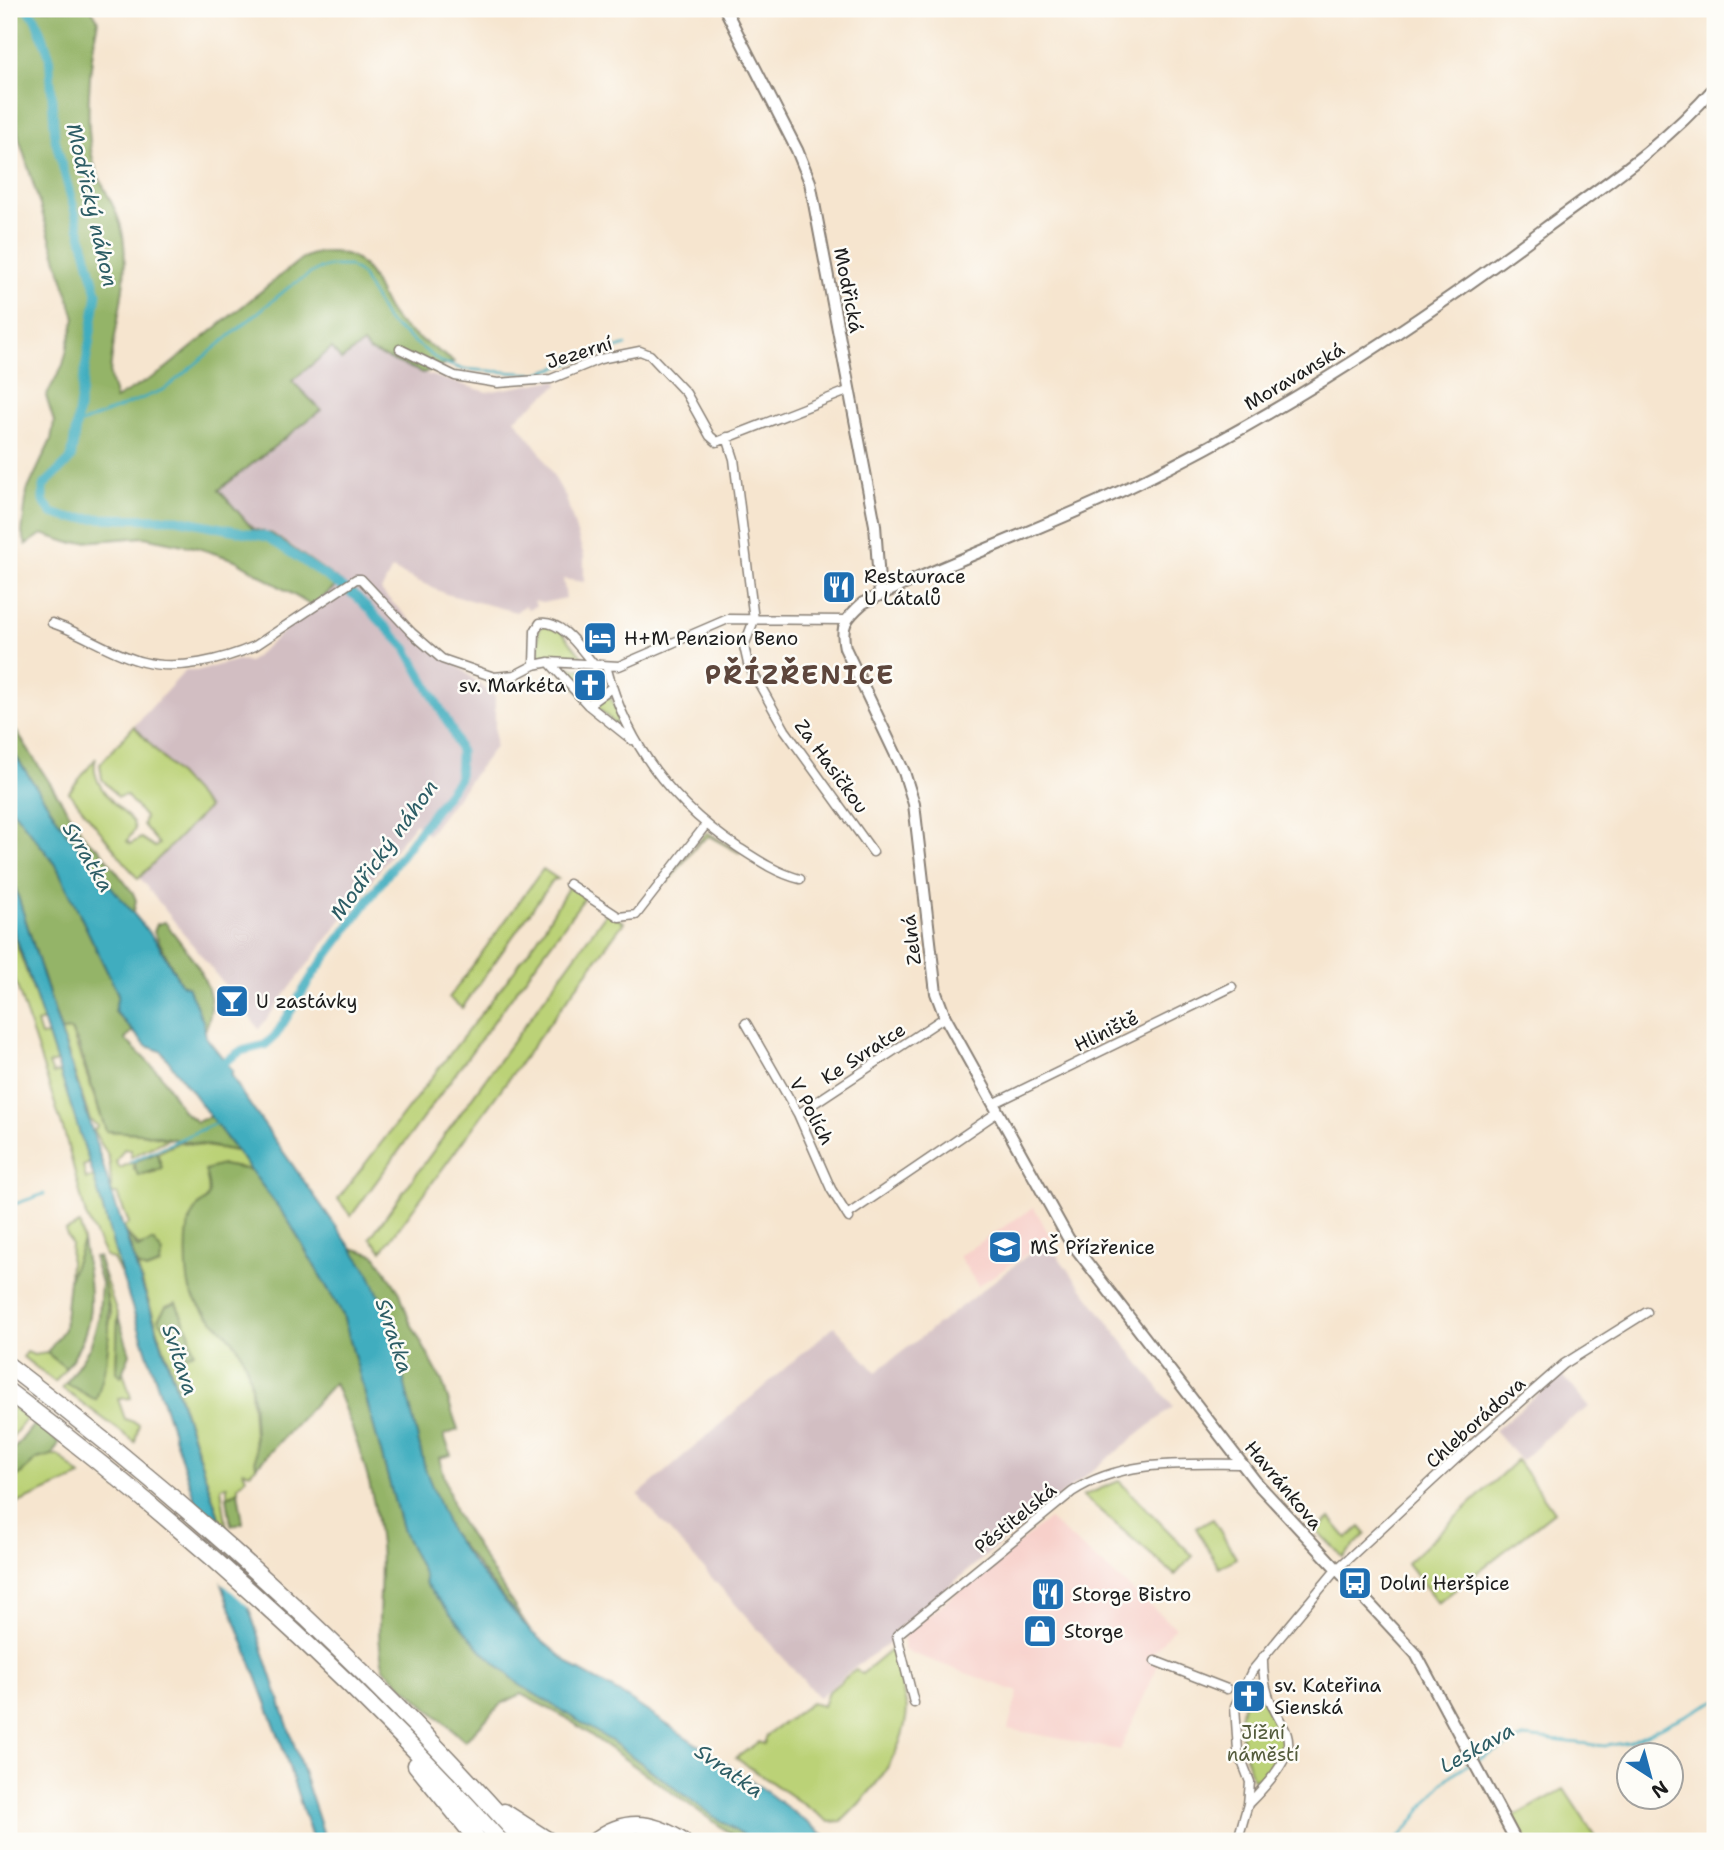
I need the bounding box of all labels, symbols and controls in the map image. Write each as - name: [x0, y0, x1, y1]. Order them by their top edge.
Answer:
- water label: Modřický náhon: [60, 120, 124, 290]
- street label: Modřická: [828, 245, 869, 335]
- street label: Jezerní: [543, 330, 616, 374]
- street label: Moravanská: [1240, 337, 1349, 416]
- place label: Restaurace U Látalů: [864, 564, 966, 611]
- restaurant icon: Restaurace U Látalů: [820, 568, 858, 606]
- hotel icon: H+M Penzion Beno: [581, 619, 619, 657]
- place label: H+M Penzion Beno: [624, 626, 798, 651]
- district label: PŘÍZŘENICE: [705, 656, 895, 692]
- church icon: sv. Markéta: [571, 666, 609, 704]
- place label: sv. Markéta: [459, 673, 566, 698]
- street label: Za Hasičkou: [789, 714, 874, 818]
- water label: Modřický náhon: [324, 774, 444, 926]
- water label: Svratka: [56, 817, 120, 897]
- street label: Zelná: [896, 913, 927, 967]
- bar icon: U zastávky: [213, 982, 251, 1020]
- place label: U zastávky: [256, 989, 357, 1014]
- street label: Hliniště: [1070, 1005, 1143, 1058]
- street label: Ke Svratce: [816, 1017, 910, 1090]
- street label: V Polích: [783, 1073, 840, 1149]
- school or university icon: MŠ Přízřenice: [986, 1228, 1024, 1266]
- place label: MŠ Přízřenice: [1030, 1234, 1155, 1260]
- water label: Svratka: [369, 1295, 419, 1377]
- water label: Svitava: [155, 1321, 205, 1399]
- street label: Chleborádova: [1420, 1371, 1531, 1474]
- street label: Havránkova: [1239, 1436, 1328, 1535]
- street label: Pěstitelská: [969, 1478, 1062, 1559]
- bus stop icon: Dolní Heršpice: [1336, 1564, 1374, 1602]
- place label: Dolní Heršpice: [1380, 1571, 1510, 1596]
- restaurant icon: Storge Bistro: [1029, 1575, 1067, 1613]
- place label: Storge Bistro: [1072, 1582, 1191, 1607]
- shop icon: Storge: [1021, 1612, 1059, 1650]
- place label: Storge: [1064, 1619, 1124, 1644]
- place label: sv. Kateřina Sienská: [1274, 1673, 1381, 1720]
- church icon: sv. Kateřina Sienská: [1230, 1677, 1268, 1715]
- water label: Leskava: [1435, 1716, 1519, 1780]
- park label: Jížní náměstí: [1227, 1720, 1300, 1767]
- water label: Svratka: [689, 1737, 769, 1805]
- north arrow: [1616, 1742, 1686, 1812]
- text: N: [1646, 1775, 1673, 1804]

